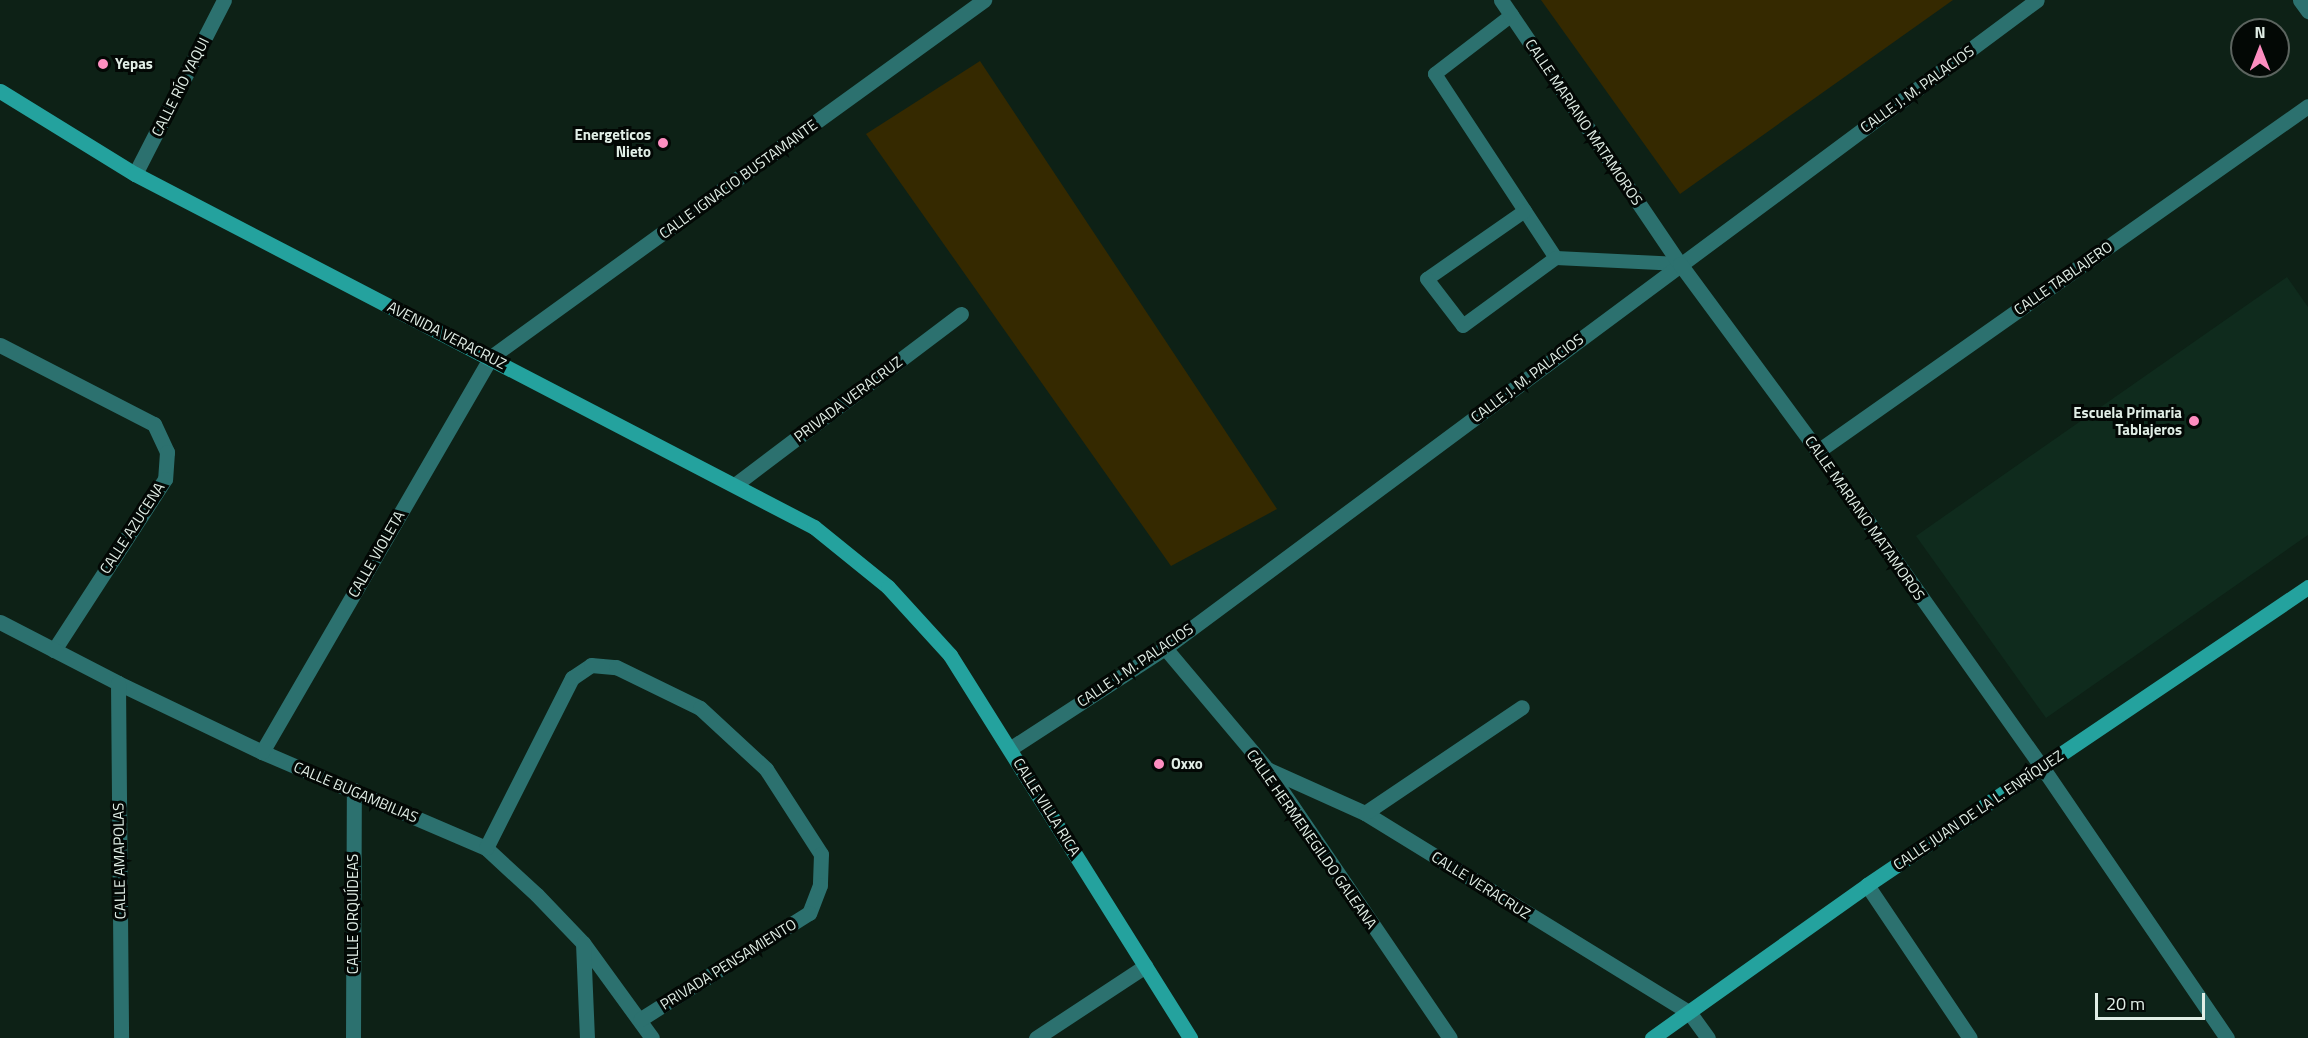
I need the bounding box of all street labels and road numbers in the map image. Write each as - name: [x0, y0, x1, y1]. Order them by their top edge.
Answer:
- street label: CALLE RÍO YAQUI: [147, 35, 213, 139]
- street label: CALLE MARIANO MATAMOROS: [1522, 35, 1646, 209]
- street label: CALLE J. M. PALACIOS: [1857, 42, 1977, 136]
- street label: CALLE IGNACIO BUSTAMANTE: [655, 116, 821, 242]
- street label: CALLE TABLAJERO: [2010, 237, 2116, 319]
- street label: AVENIDA VERACRUZ: [385, 297, 509, 373]
- street label: CALLE J. M. PALACIOS: [1467, 330, 1587, 426]
- street label: PRIVADA VERACRUZ: [790, 352, 906, 446]
- street label: CALLE MARIANO MATAMOROS: [1801, 432, 1929, 604]
- street label: CALLE AZUCENA: [96, 479, 168, 577]
- street label: CALLE VIOLETA: [344, 508, 408, 600]
- street label: CALLE J. M. PALACIOS: [1073, 619, 1197, 711]
- street label: CALLE HERMENEGILDO GALEANA: [1243, 746, 1381, 932]
- street label: CALLE JUAN DE LA L. ENRÍQUEZ: [1890, 746, 2066, 874]
- street label: CALLE VILLA RICA: [1010, 755, 1084, 859]
- street label: CALLE BUGAMBILIAS: [291, 758, 421, 826]
- street label: CALLE AMAPOLAS: [109, 803, 129, 919]
- street label: CALLE VERACRUZ: [1428, 847, 1534, 923]
- street label: CALLE ORQUÍDEAS: [344, 854, 362, 974]
- street label: PRIVADA PENSAMIENTO: [657, 915, 799, 1013]

